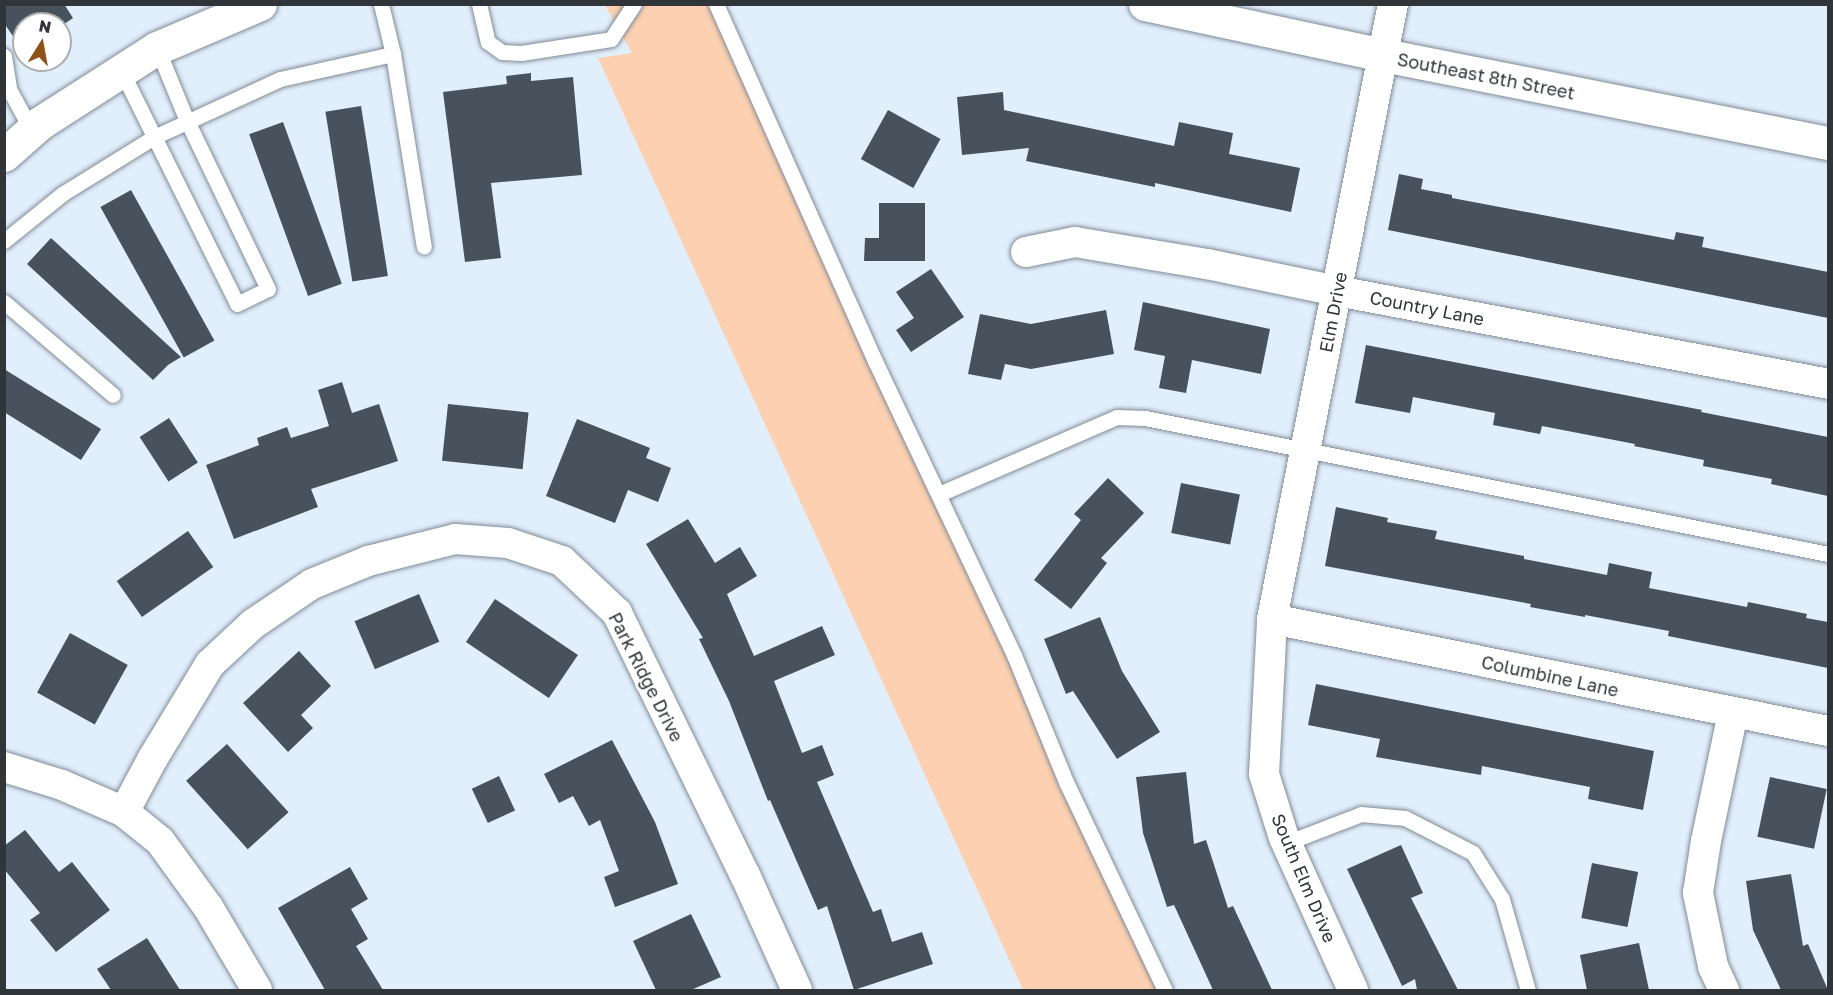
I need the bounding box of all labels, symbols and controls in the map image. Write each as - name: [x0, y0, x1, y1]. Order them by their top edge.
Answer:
- north arrow: [12, 12, 72, 72]
- text: N: [37, 15, 53, 37]
- street label: Southeast 8th Street: [1395, 48, 1577, 104]
- street label: Elm Drive: [1315, 270, 1351, 354]
- street label: Country Lane: [1368, 286, 1486, 330]
- street label: Park Ridge Drive: [604, 609, 688, 745]
- street label: Columbine Lane: [1479, 651, 1621, 701]
- street label: South Elm Drive: [1267, 810, 1341, 946]

